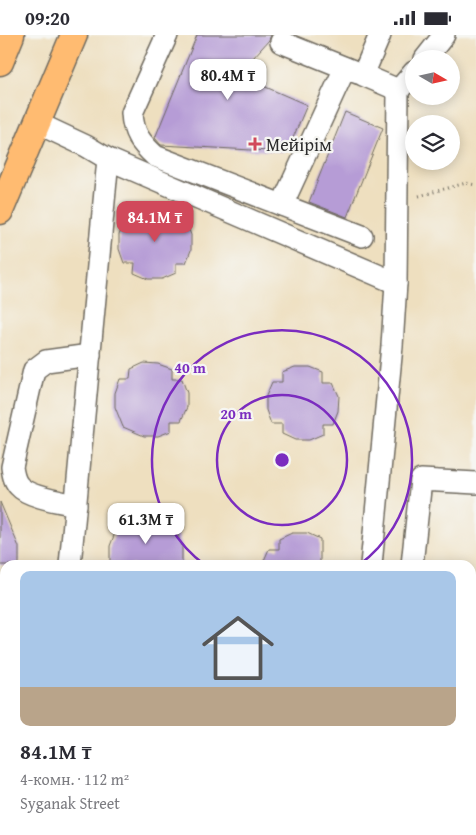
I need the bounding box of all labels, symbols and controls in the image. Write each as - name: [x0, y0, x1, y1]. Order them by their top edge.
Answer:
- text: 09:20: [25, 4, 70, 32]
- north arrow: [405, 50, 460, 105]
- map controls: [405, 50, 460, 170]
- pin: 80.4M ₸: [182, 58, 274, 101]
- text: 80.4M ₸: [201, 63, 255, 87]
- button: layers: [405, 115, 460, 170]
- place label: Мейірім: [266, 131, 332, 158]
- marker: Мейірім: [248, 137, 262, 151]
- pin: 84.1M ₸: [109, 201, 201, 243]
- text: 84.1M ₸: [128, 205, 182, 229]
- text: 40 m: [174, 357, 206, 378]
- text: 20 m: [220, 403, 252, 424]
- centre of rings: [273, 451, 291, 469]
- pin: 61.3M ₸: [100, 503, 192, 545]
- text: 61.3M ₸: [119, 507, 173, 531]
- icon: home: [193, 603, 283, 693]
- text: 84.1M ₸: [20, 736, 92, 767]
- text: 4-комн. · 112 m²: [20, 767, 129, 791]
- text: Syganak Street: [20, 791, 120, 815]

